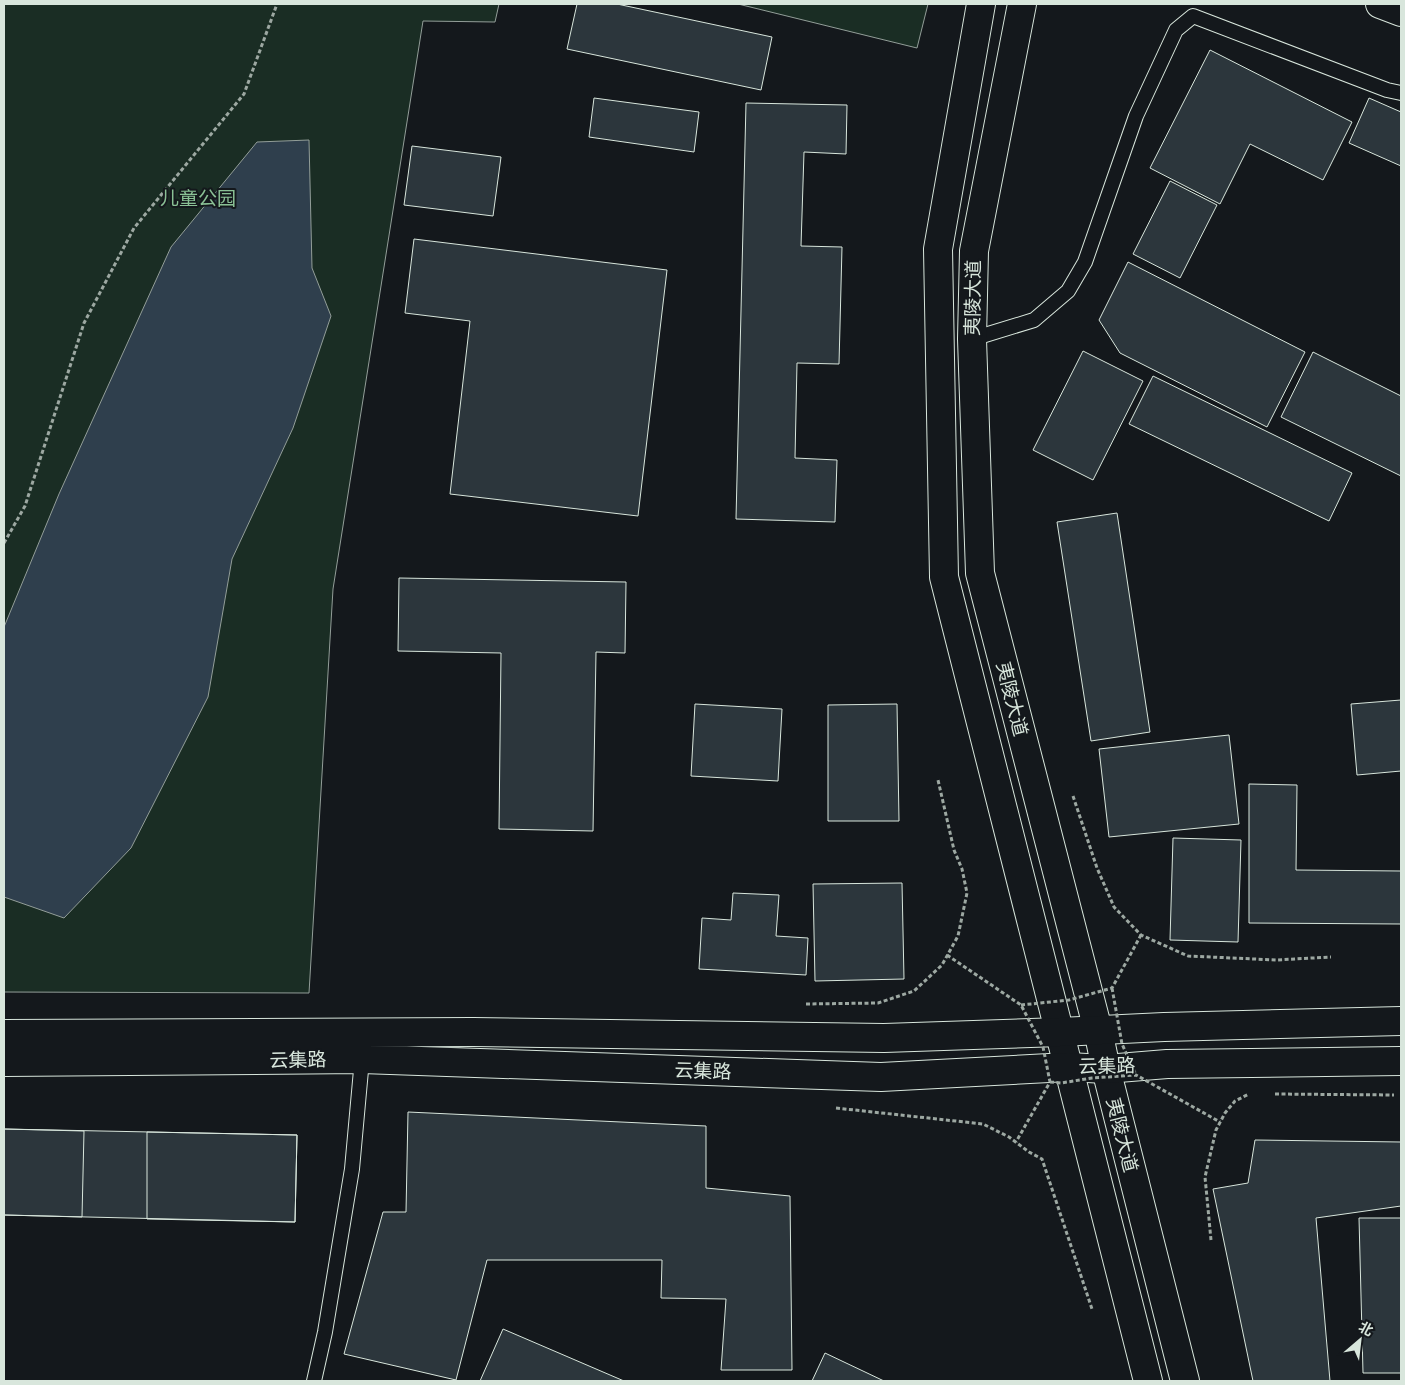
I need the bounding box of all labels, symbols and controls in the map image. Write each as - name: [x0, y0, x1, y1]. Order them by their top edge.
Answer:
- park label: 儿童公园: [160, 187, 236, 210]
- street label: 夷陵大道: [961, 260, 985, 336]
- street label: 夷陵大道: [992, 659, 1032, 739]
- street label: 云集路: [269, 1048, 327, 1072]
- street label: 云集路: [1078, 1054, 1136, 1078]
- street label: 云集路: [674, 1059, 732, 1083]
- street label: 夷陵大道: [1102, 1095, 1142, 1175]
- north arrow: [1335, 1315, 1385, 1365]
- text: 北: [1356, 1318, 1376, 1340]

